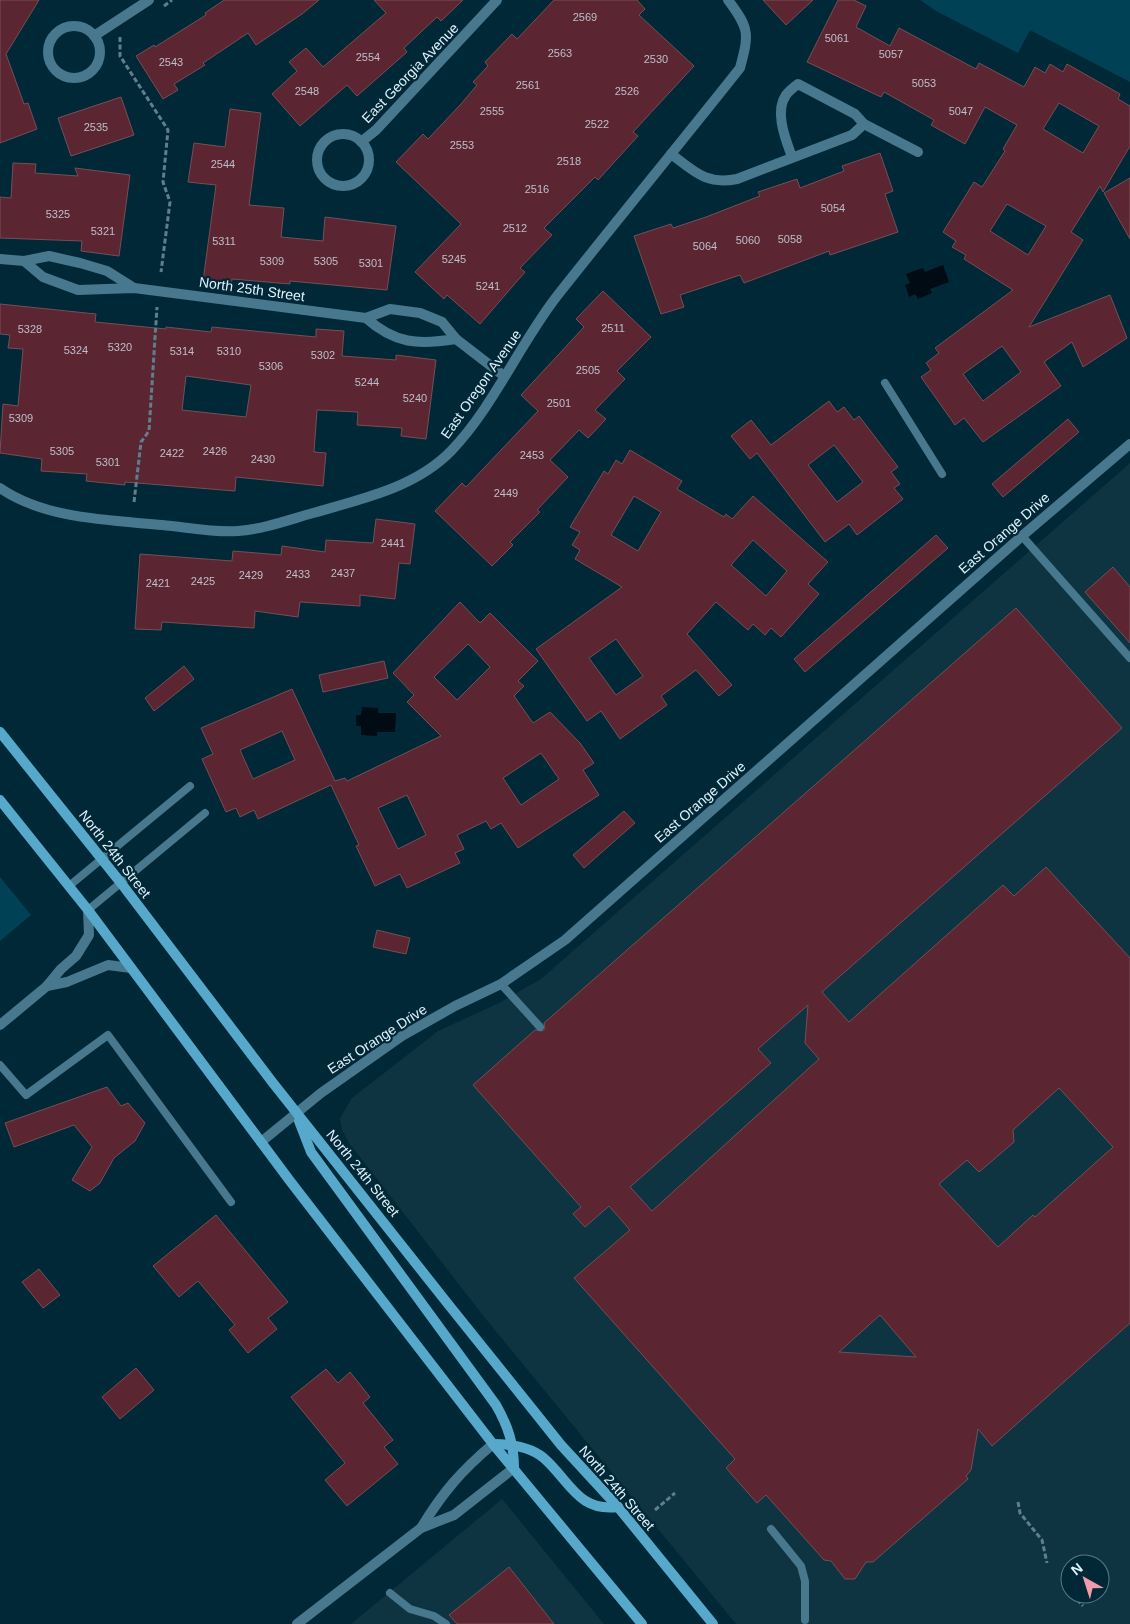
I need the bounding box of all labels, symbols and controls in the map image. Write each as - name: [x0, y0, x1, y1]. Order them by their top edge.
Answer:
- house number: 2569: [573, 11, 597, 23]
- street label: East Georgia Avenue: [358, 20, 462, 126]
- house number: 5061: [825, 32, 849, 44]
- house number: 2563: [548, 47, 572, 59]
- house number: 5057: [879, 48, 903, 60]
- house number: 2554: [356, 51, 380, 63]
- house number: 2530: [644, 53, 668, 65]
- house number: 2543: [159, 56, 183, 68]
- house number: 5053: [912, 77, 936, 89]
- house number: 2561: [516, 79, 540, 91]
- house number: 2548: [295, 85, 319, 97]
- house number: 2526: [615, 85, 639, 97]
- house number: 2555: [480, 105, 504, 117]
- house number: 5047: [949, 105, 973, 117]
- house number: 2522: [585, 118, 609, 130]
- house number: 2535: [84, 121, 108, 133]
- house number: 2553: [450, 139, 474, 151]
- house number: 2518: [557, 155, 581, 167]
- house number: 2544: [211, 158, 235, 170]
- house number: 2516: [525, 183, 549, 195]
- house number: 5054: [821, 202, 845, 214]
- house number: 5325: [46, 208, 70, 220]
- house number: 2512: [503, 222, 527, 234]
- house number: 5321: [91, 225, 115, 237]
- house number: 5058: [778, 233, 802, 245]
- house number: 5060: [736, 234, 760, 246]
- house number: 5311: [212, 235, 236, 247]
- house number: 5064: [693, 240, 717, 252]
- house number: 5245: [442, 253, 466, 265]
- house number: 5309: [260, 255, 284, 267]
- house number: 5305: [314, 255, 338, 267]
- house number: 5301: [359, 257, 383, 269]
- street label: North 25th Street: [198, 274, 306, 304]
- house number: 5241: [476, 280, 500, 292]
- house number: 2511: [601, 322, 625, 334]
- house number: 5328: [18, 323, 42, 335]
- street label: East Oregon Avenue: [437, 326, 525, 441]
- house number: 5320: [108, 341, 132, 353]
- house number: 5324: [64, 344, 88, 356]
- house number: 5314: [170, 345, 194, 357]
- house number: 5310: [217, 345, 241, 357]
- house number: 5302: [311, 349, 335, 361]
- house number: 5306: [259, 360, 283, 372]
- house number: 2505: [576, 364, 600, 376]
- house number: 5244: [355, 376, 379, 388]
- house number: 5240: [403, 392, 427, 404]
- house number: 2501: [547, 397, 571, 409]
- house number: 5309: [9, 412, 33, 424]
- house number: 5305: [50, 445, 74, 457]
- house number: 2426: [203, 445, 227, 457]
- house number: 2422: [160, 447, 184, 459]
- house number: 2453: [520, 449, 544, 461]
- house number: 2430: [251, 453, 275, 465]
- house number: 5301: [96, 456, 120, 468]
- house number: 2449: [494, 487, 518, 499]
- street label: East Orange Drive: [955, 489, 1053, 577]
- house number: 2441: [381, 537, 405, 549]
- house number: 2437: [331, 567, 355, 579]
- house number: 2433: [286, 568, 310, 580]
- house number: 2429: [239, 569, 263, 581]
- house number: 2425: [191, 575, 215, 587]
- house number: 2421: [146, 577, 170, 589]
- street label: East Orange Drive: [651, 758, 749, 846]
- street label: North 24th Street: [76, 807, 154, 901]
- street label: East Orange Drive: [324, 1001, 430, 1077]
- street label: North 24th Street: [323, 1127, 403, 1220]
- street label: North 24th Street: [576, 1443, 658, 1534]
- north arrow: [1060, 1554, 1110, 1604]
- text: N: [1068, 1559, 1086, 1578]

